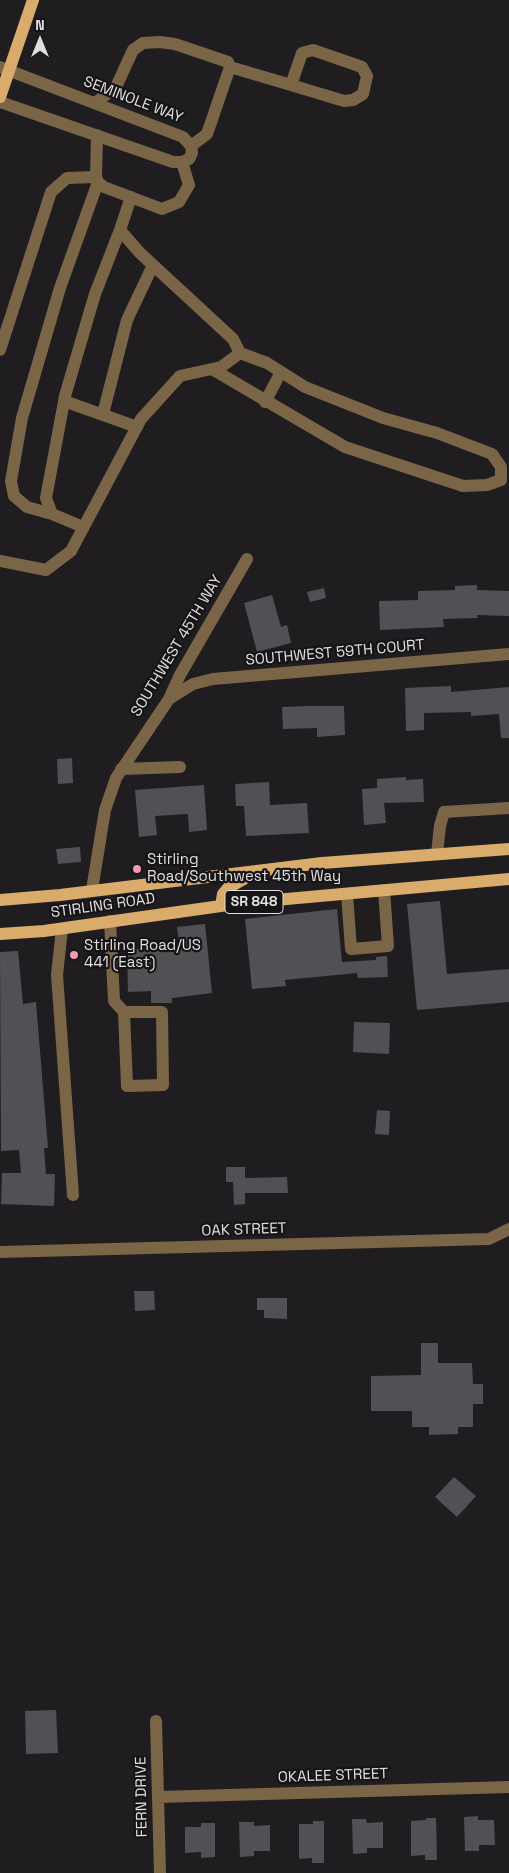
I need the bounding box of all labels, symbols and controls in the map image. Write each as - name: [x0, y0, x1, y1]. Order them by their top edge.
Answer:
- north arrow: [15, 15, 65, 65]
- text: N: [35, 16, 45, 34]
- street label: SEMINOLE WAY: [81, 73, 185, 127]
- street label: SOUTHWEST 45TH WAY: [128, 572, 226, 720]
- street label: SOUTHWEST 59TH COURT: [245, 636, 425, 670]
- place label: Stirling Road/Southwest 45th Way: [147, 851, 341, 886]
- marker: Stirling Road/Southwest 45th Way: [131, 863, 143, 875]
- street label: STIRLING ROAD: [50, 890, 156, 922]
- road number: SR 848: [225, 890, 283, 914]
- place label: Stirling Road/US 441 (East): [84, 937, 201, 972]
- marker: Stirling Road/US 441 (East): [68, 949, 80, 961]
- street label: OAK STREET: [201, 1220, 287, 1240]
- street label: FERN DRIVE: [132, 1757, 152, 1837]
- street label: OKALEE STREET: [278, 1765, 388, 1787]

